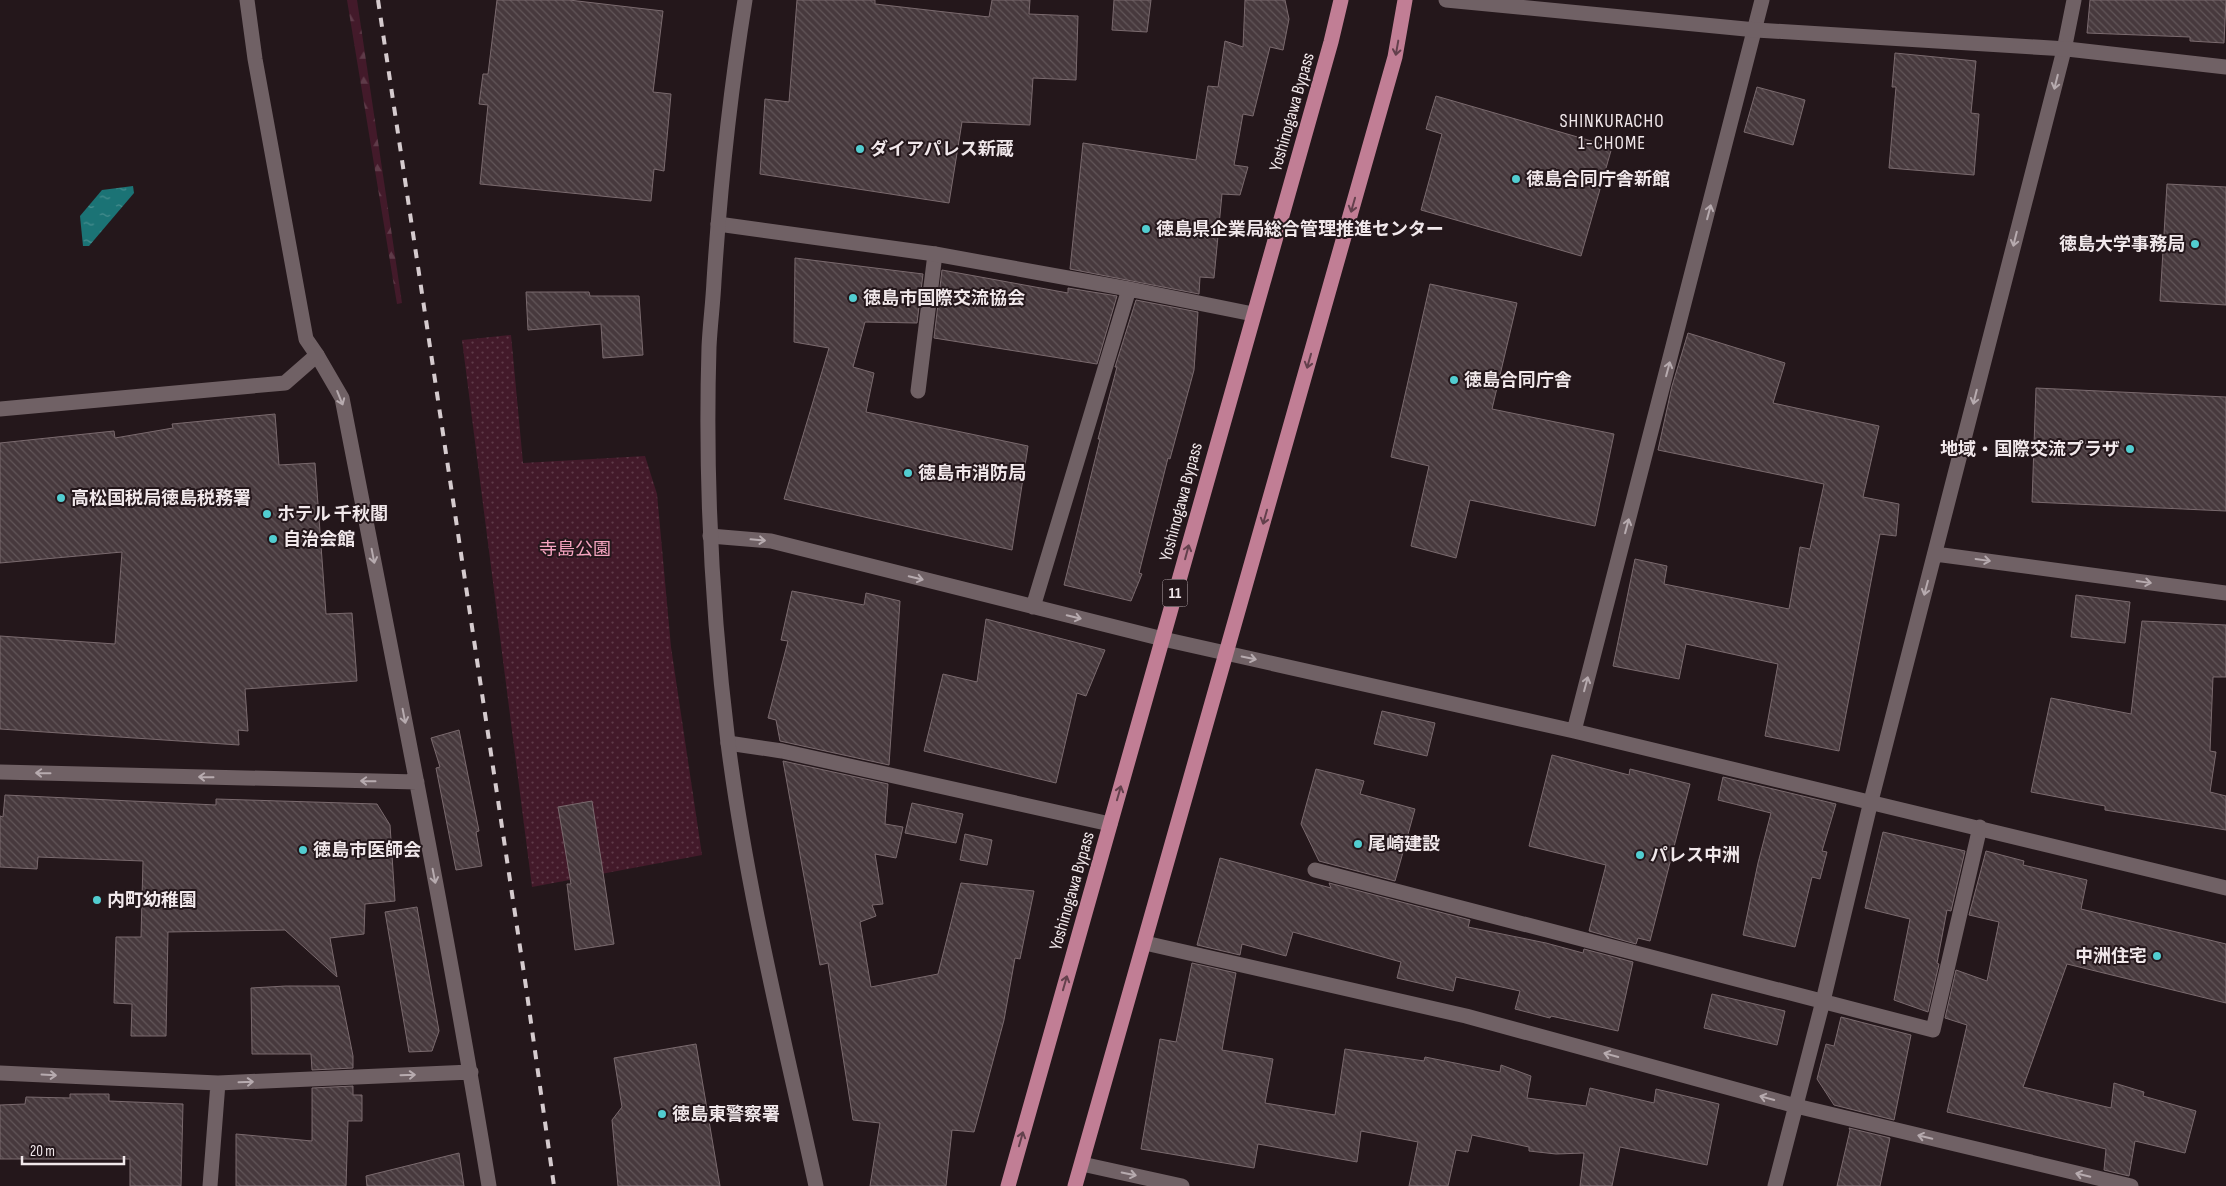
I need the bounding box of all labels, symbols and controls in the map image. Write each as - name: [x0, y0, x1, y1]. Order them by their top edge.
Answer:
- one-way arrow: [1391, 40, 1401, 56]
- street label: Yoshinogawa Bypass: [1265, 50, 1319, 174]
- one-way arrow: [2051, 73, 2060, 89]
- district label: SHINKURACHO 1-CHOME: [1559, 110, 1665, 155]
- place label: ダイアパレス新蔵: [870, 139, 1014, 160]
- marker: ダイアパレス新蔵: [854, 143, 866, 155]
- place label: 徳島合同庁舎新館: [1526, 169, 1670, 190]
- marker: 徳島合同庁舎新館: [1510, 173, 1522, 185]
- one-way arrow: [1348, 196, 1358, 212]
- one-way arrow: [1705, 204, 1714, 220]
- place label: 徳島県企業局総合管理推進センター: [1156, 219, 1444, 240]
- marker: 徳島県企業局総合管理推進センター: [1140, 223, 1152, 235]
- one-way arrow: [2010, 231, 2020, 247]
- place label: 徳島大学事務局: [2059, 234, 2185, 255]
- marker: 徳島大学事務局: [2189, 238, 2201, 250]
- place label: 徳島市国際交流協会: [863, 288, 1025, 309]
- marker: 徳島市国際交流協会: [847, 292, 859, 304]
- one-way arrow: [1304, 353, 1313, 369]
- one-way arrow: [1664, 362, 1673, 378]
- place label: 徳島合同庁舎: [1464, 370, 1572, 391]
- marker: 徳島合同庁舎: [1448, 374, 1460, 386]
- one-way arrow: [1970, 388, 1979, 404]
- one-way arrow: [336, 390, 345, 405]
- place label: 地域・国際交流プラザ: [1940, 439, 2120, 460]
- street label: Yoshinogawa Bypass: [1155, 440, 1207, 564]
- marker: 地域・国際交流プラザ: [2124, 443, 2136, 455]
- place label: 徳島市消防局: [918, 463, 1026, 484]
- marker: 徳島市消防局: [902, 467, 914, 479]
- place label: 高松国税局徳島税務署: [71, 488, 251, 509]
- marker: 高松国税局徳島税務署: [55, 492, 67, 504]
- place label: ホテル 千秋閣: [277, 504, 388, 525]
- marker: ホテル 千秋閣: [261, 508, 273, 520]
- one-way arrow: [1259, 509, 1269, 525]
- one-way arrow: [1623, 519, 1632, 535]
- place label: 自治会館: [283, 529, 355, 550]
- marker: 自治会館: [267, 533, 279, 545]
- one-way arrow: [750, 535, 766, 545]
- park label: 寺島公園: [539, 539, 611, 560]
- one-way arrow: [1183, 544, 1192, 560]
- one-way arrow: [368, 548, 378, 564]
- one-way arrow: [1975, 556, 1991, 566]
- one-way arrow: [908, 573, 924, 583]
- one-way arrow: [2136, 577, 2152, 587]
- one-way arrow: [1921, 579, 1930, 595]
- road number: 11: [1162, 580, 1188, 606]
- one-way arrow: [1065, 613, 1081, 622]
- one-way arrow: [1241, 654, 1257, 664]
- one-way arrow: [1582, 676, 1591, 692]
- one-way arrow: [400, 708, 409, 724]
- one-way arrow: [35, 769, 51, 778]
- one-way arrow: [198, 772, 214, 782]
- one-way arrow: [360, 776, 376, 786]
- one-way arrow: [1115, 785, 1125, 801]
- street label: Yoshinogawa Bypass: [1045, 829, 1099, 953]
- place label: 尾崎建設: [1368, 834, 1440, 855]
- marker: 尾崎建設: [1352, 838, 1364, 850]
- place label: 徳島市医師会: [313, 840, 421, 861]
- marker: 徳島市医師会: [297, 844, 309, 856]
- place label: パレス中洲: [1650, 845, 1740, 866]
- marker: パレス中洲: [1634, 849, 1646, 861]
- one-way arrow: [430, 867, 440, 883]
- place label: 内町幼稚園: [107, 890, 197, 911]
- marker: 内町幼稚園: [91, 894, 103, 906]
- place label: 中洲住宅: [2075, 946, 2147, 967]
- marker: 中洲住宅: [2151, 950, 2163, 962]
- one-way arrow: [1061, 975, 1071, 991]
- one-way arrow: [1603, 1050, 1619, 1060]
- one-way arrow: [40, 1070, 56, 1080]
- one-way arrow: [400, 1070, 416, 1080]
- one-way arrow: [238, 1077, 254, 1086]
- one-way arrow: [1760, 1093, 1776, 1103]
- place label: 徳島東警察署: [672, 1104, 780, 1125]
- marker: 徳島東警察署: [656, 1108, 668, 1120]
- one-way arrow: [1017, 1132, 1027, 1148]
- one-way arrow: [1918, 1132, 1934, 1141]
- scale bar: [22, 1134, 125, 1166]
- text: 20 m: [30, 1142, 55, 1161]
- one-way arrow: [1121, 1170, 1137, 1180]
- one-way arrow: [2076, 1170, 2092, 1179]

